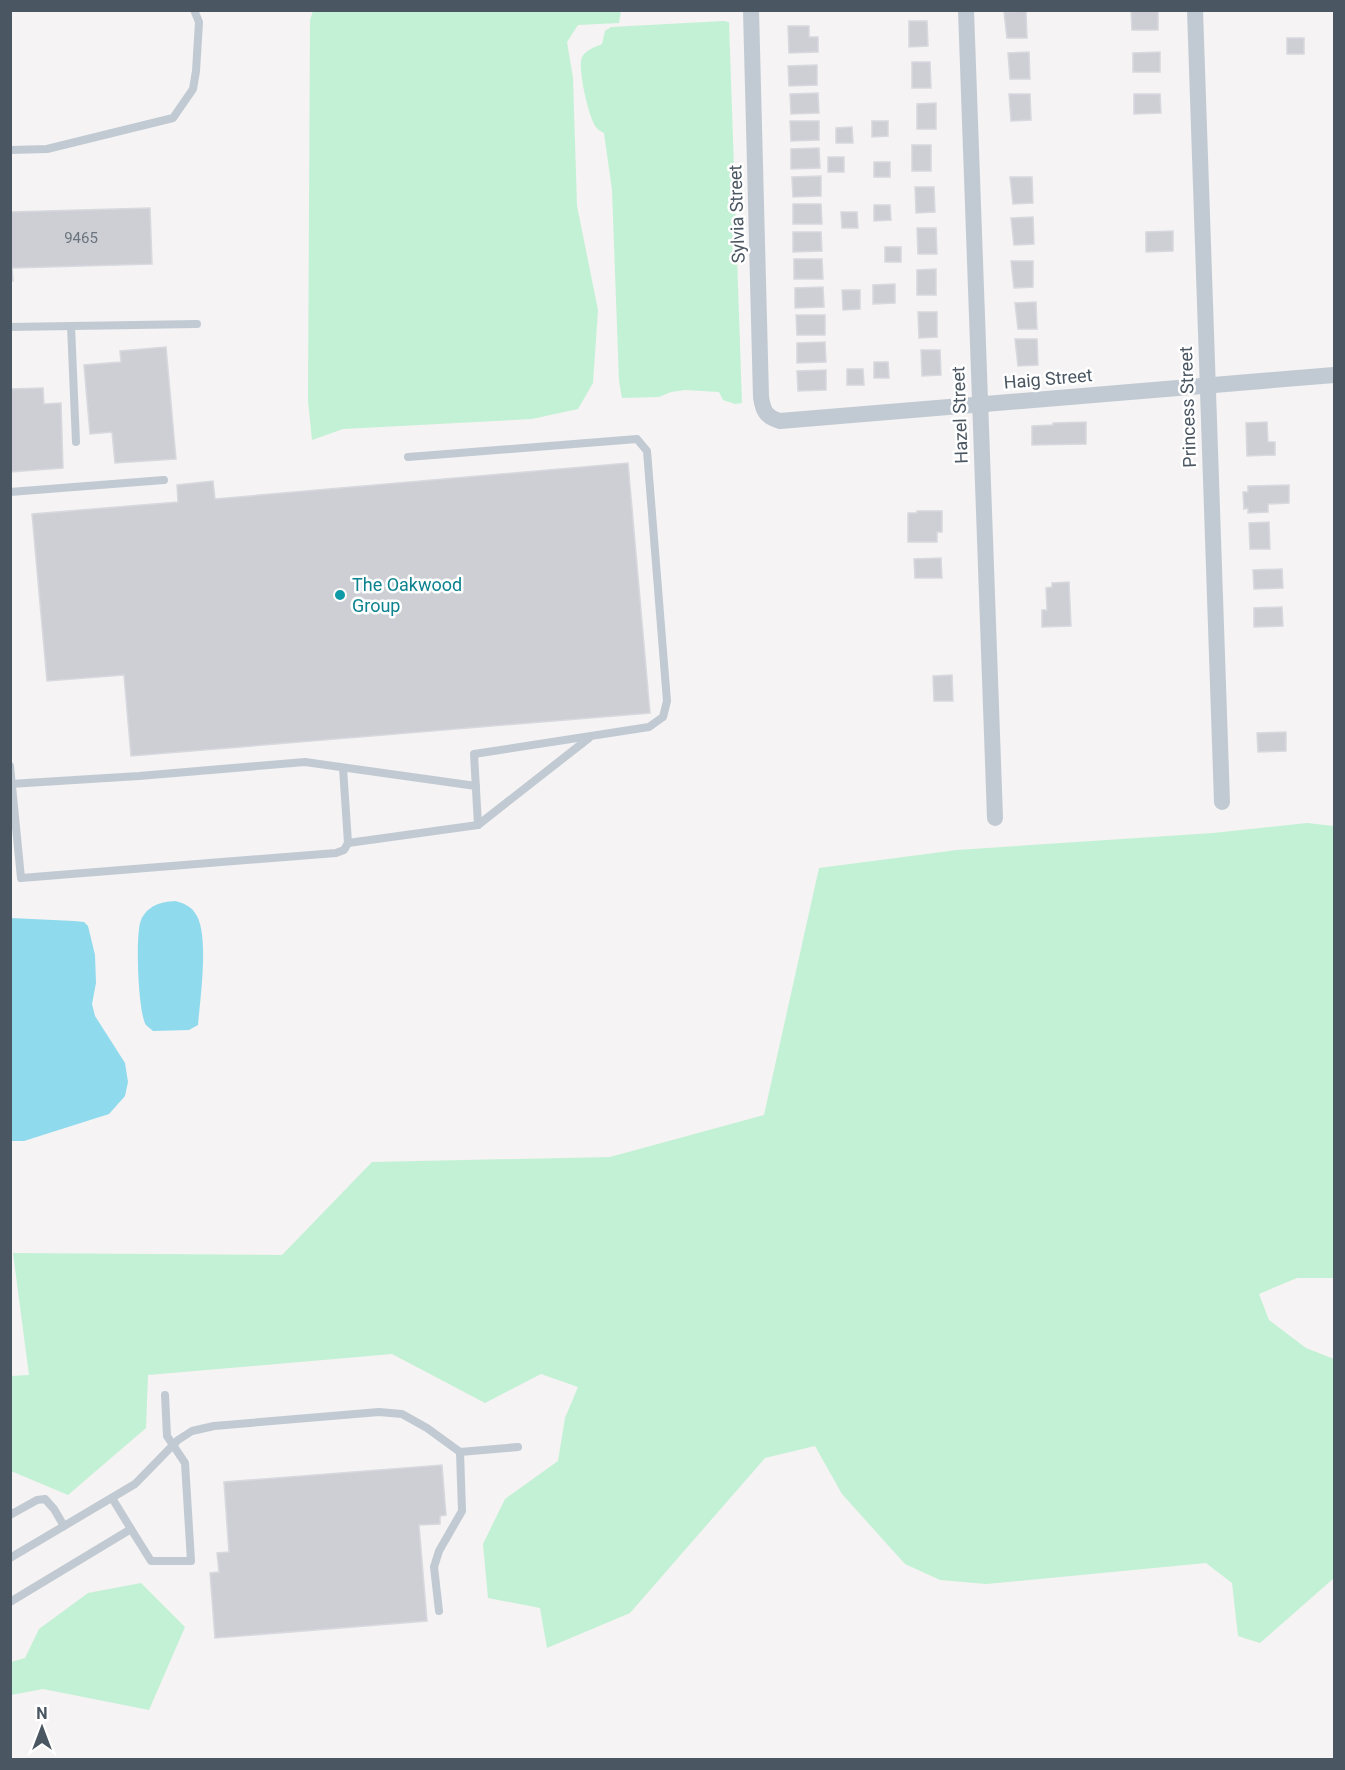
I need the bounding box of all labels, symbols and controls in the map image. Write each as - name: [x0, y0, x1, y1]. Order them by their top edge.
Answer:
- street label: Sylvia Street: [724, 164, 749, 264]
- house number: 9465: [64, 229, 98, 247]
- street label: Princess Street: [1175, 346, 1200, 468]
- street label: Haig Street: [1003, 364, 1093, 393]
- street label: Hazel Street: [947, 366, 972, 464]
- place label: The Oakwood Group: [352, 574, 462, 616]
- marker: The Oakwood Group: [333, 588, 347, 602]
- north arrow: [12, 1698, 72, 1758]
- text: N: [36, 1704, 48, 1723]

